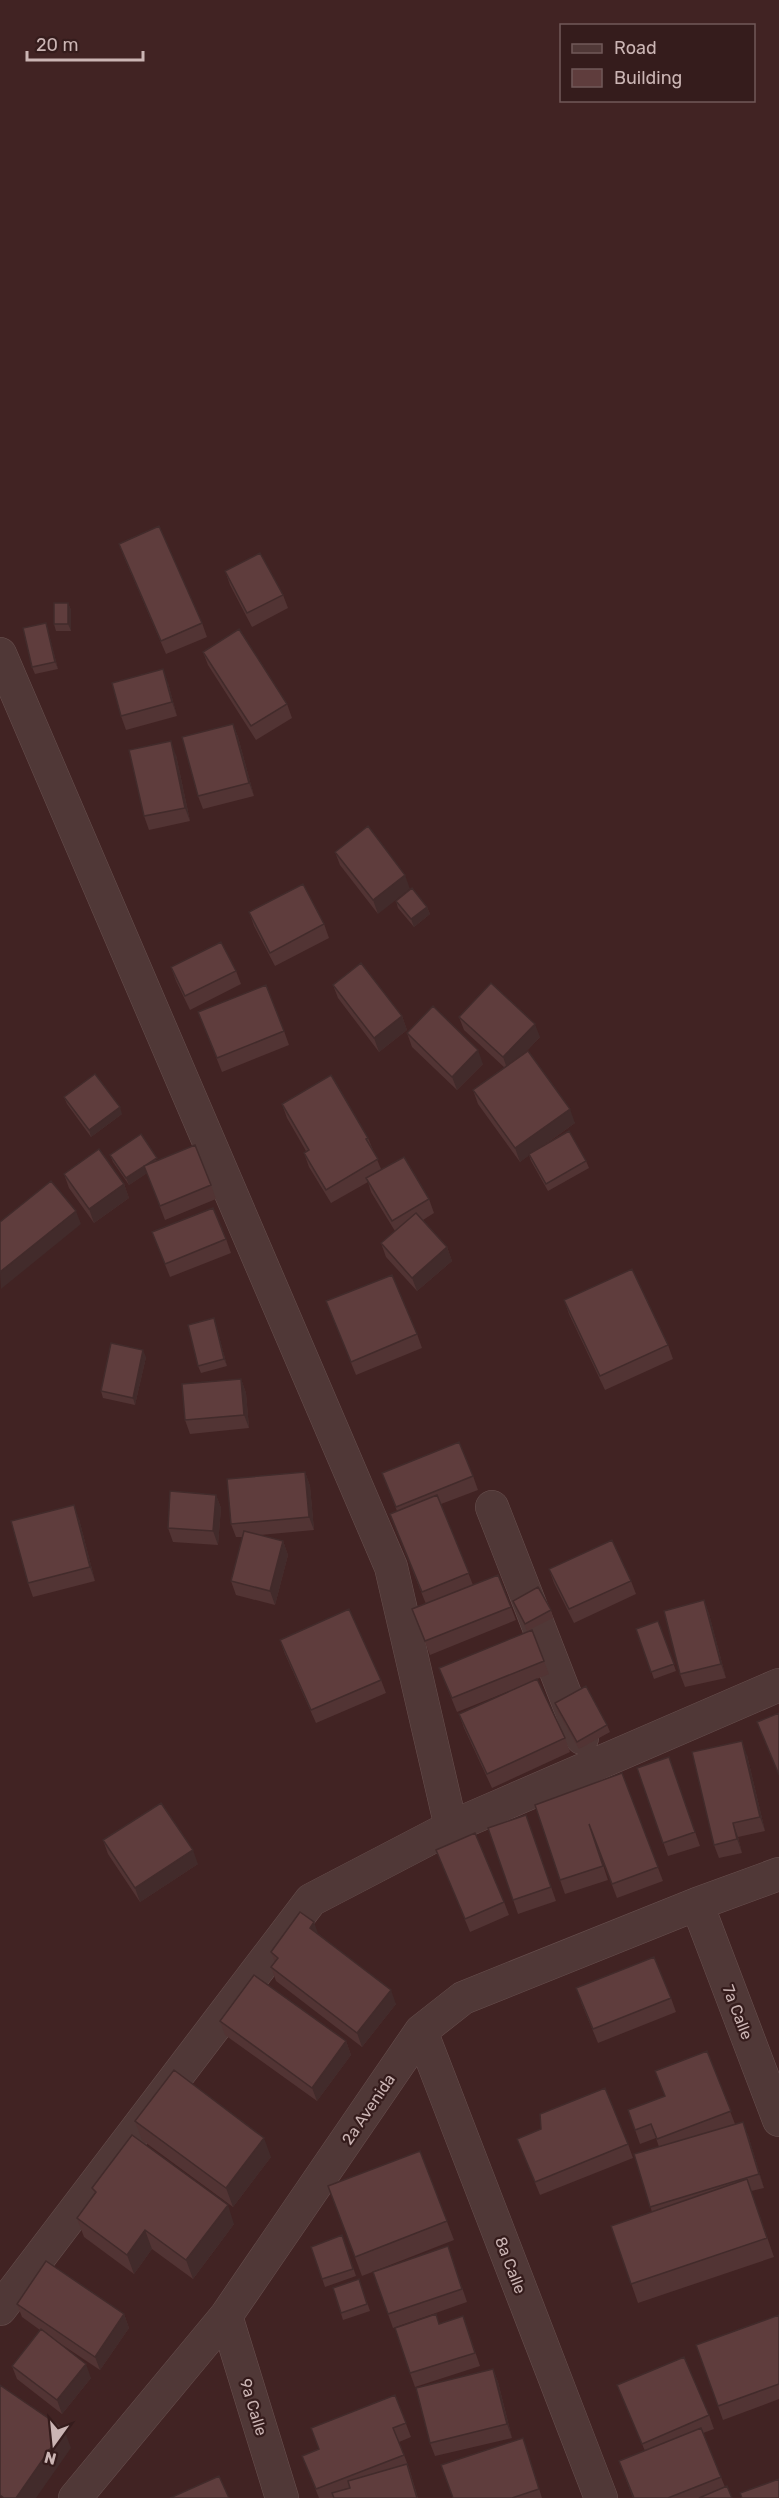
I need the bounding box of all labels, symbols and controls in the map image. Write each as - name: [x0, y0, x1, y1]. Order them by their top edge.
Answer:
- scale bar: [27, 24, 142, 62]
- legend: [560, 24, 755, 102]
- text: 20 m: [36, 34, 78, 56]
- text: Road: [614, 37, 657, 59]
- text: Building: [614, 67, 682, 89]
- street label: 7a Calle: [718, 1982, 757, 2042]
- street label: 2a Avenida: [338, 2070, 399, 2148]
- street label: 8a Calle: [491, 2234, 530, 2296]
- street label: 9a Calle: [236, 2376, 271, 2438]
- north arrow: [24, 2414, 84, 2474]
- text: N: [42, 2447, 58, 2469]

